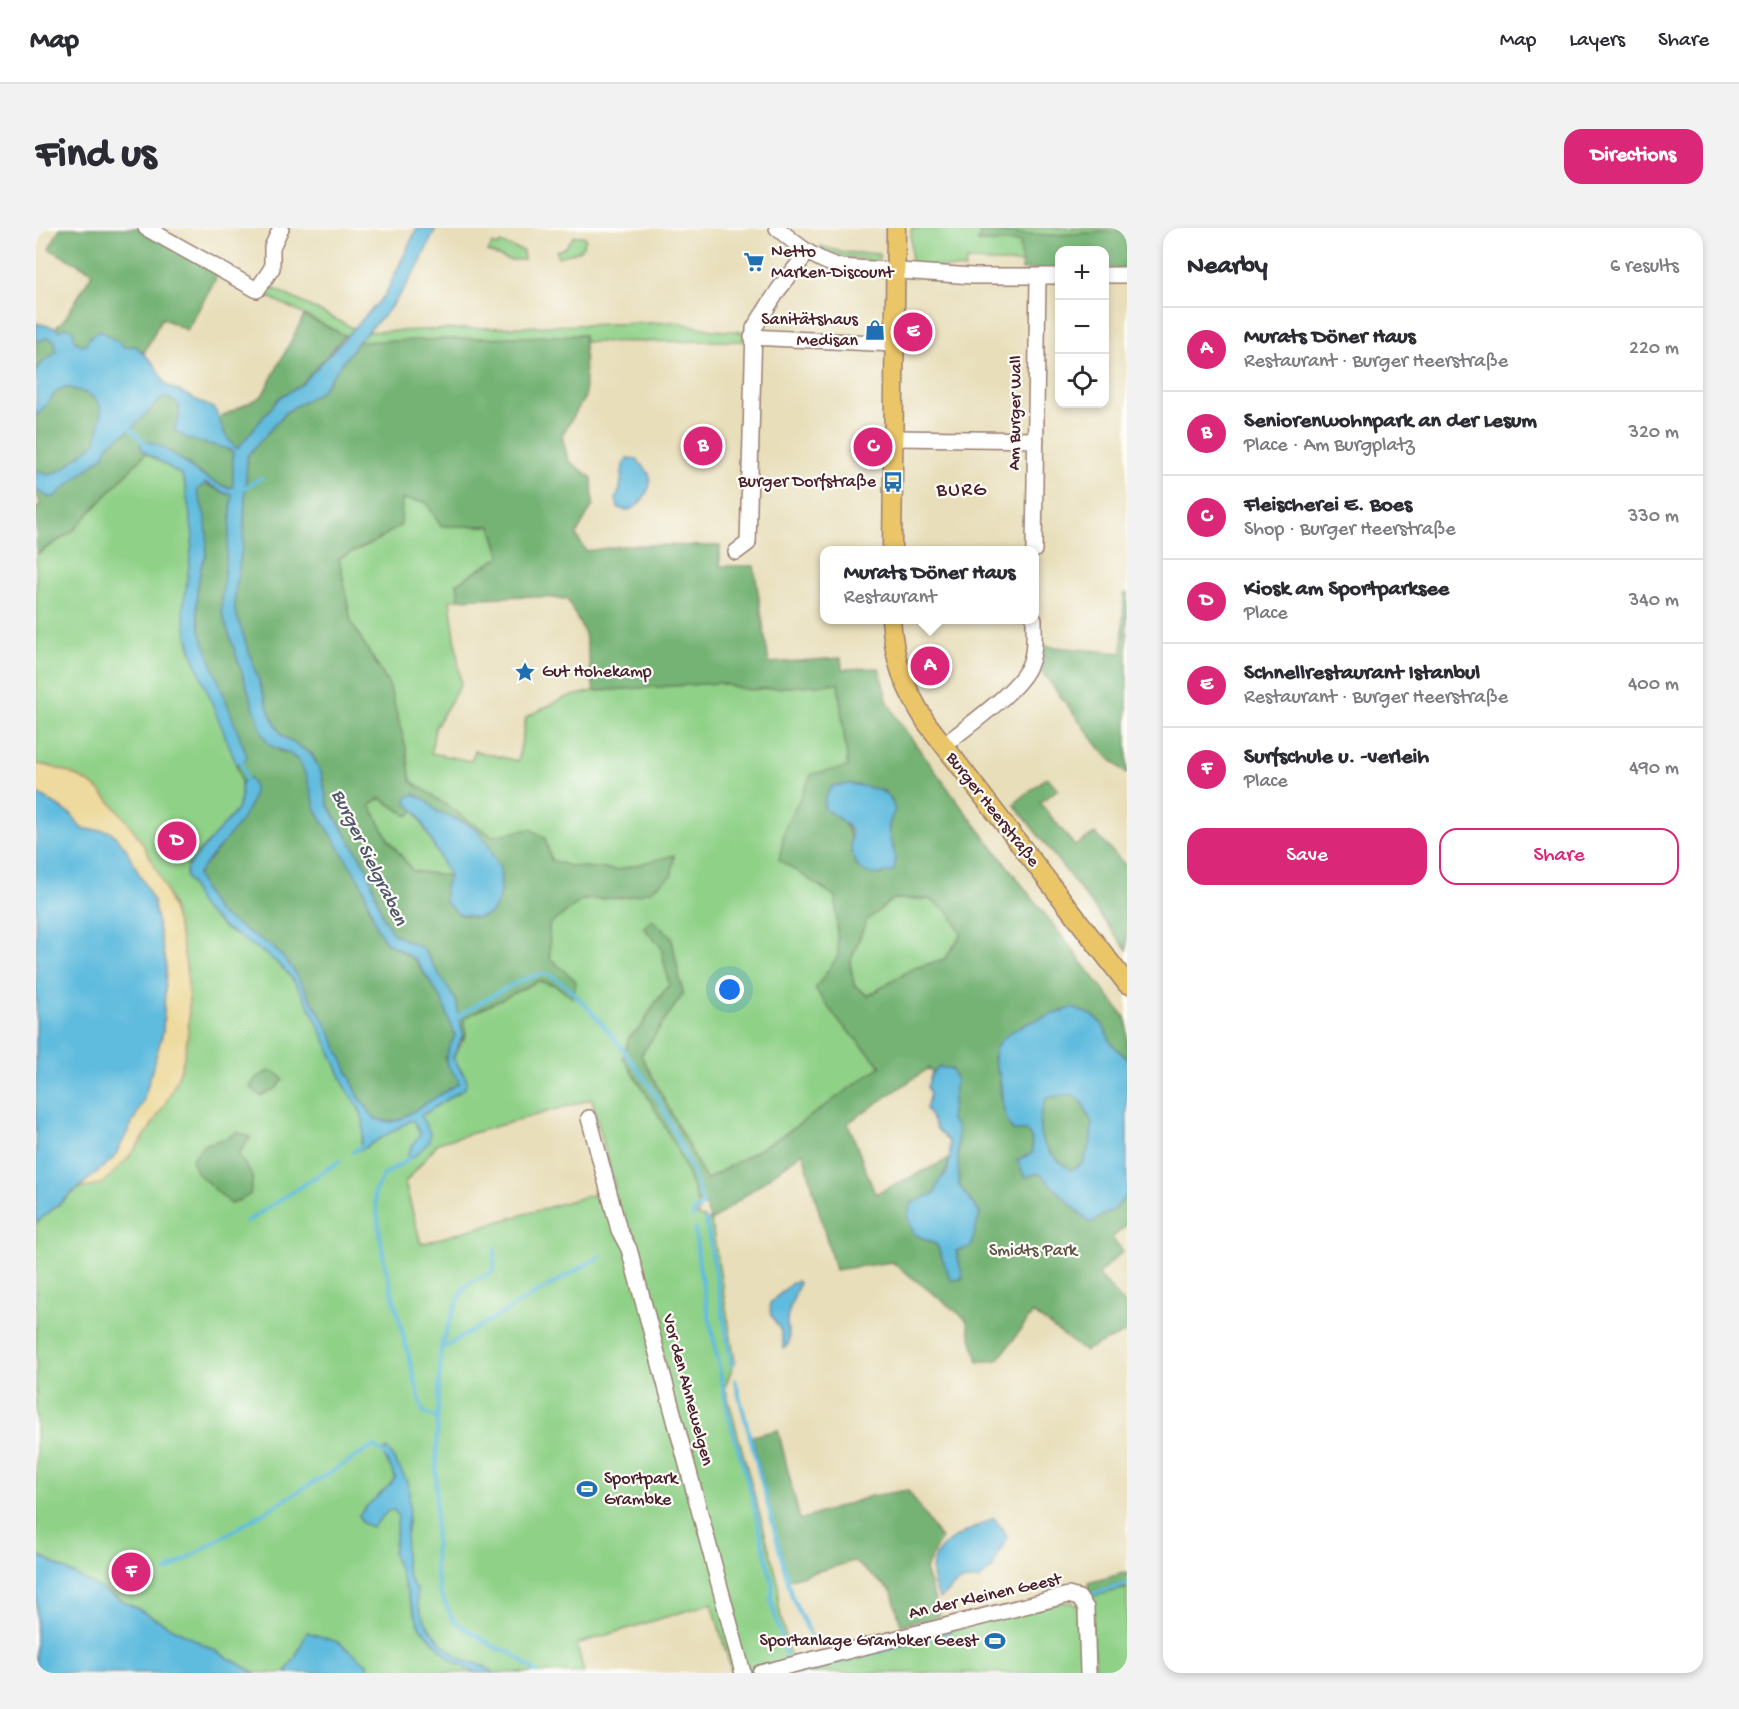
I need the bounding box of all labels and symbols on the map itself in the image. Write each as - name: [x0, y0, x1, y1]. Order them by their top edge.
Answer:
- place label: Netto Marken-Discount: [771, 242, 895, 284]
- supermarket icon: Netto Marken-Discount: [742, 250, 766, 274]
- place label: Sanitätshaus Medisan: [761, 310, 859, 352]
- pin: E: [894, 310, 932, 354]
- shop icon: Sanitätshaus Medisan: [863, 318, 887, 342]
- street label: Am Burger Wall: [1004, 355, 1028, 471]
- pin: B: [684, 424, 722, 468]
- pin: C: [854, 424, 892, 470]
- bus stop icon: Burger Dorfstraße: [881, 470, 905, 494]
- place label: Burger Dorfstraße: [737, 472, 877, 493]
- district label: BURG: [936, 480, 987, 503]
- pin: A: [910, 644, 950, 688]
- place icon: Gut Hohekamp: [513, 660, 537, 684]
- place label: Gut Hohekamp: [542, 662, 652, 683]
- street label: Burger Heerstraße: [940, 748, 1044, 872]
- water label: Burger Sielgraben: [325, 786, 411, 930]
- pin: D: [158, 818, 196, 864]
- your location: [715, 975, 744, 1004]
- park label: Smidts Park: [989, 1241, 1079, 1262]
- street label: Vor den Ahnewelgen: [656, 1311, 717, 1469]
- place label: Sportpark Grambke: [604, 1469, 679, 1511]
- sports icon: Sportpark Grambke: [575, 1477, 599, 1501]
- pin: F: [112, 1550, 151, 1594]
- street label: An der Kleinen Geest: [907, 1569, 1065, 1625]
- sports icon: Sportanlage Grambker Geest: [983, 1629, 1007, 1653]
- place label: Sportanlage Grambker Geest: [760, 1631, 980, 1652]

